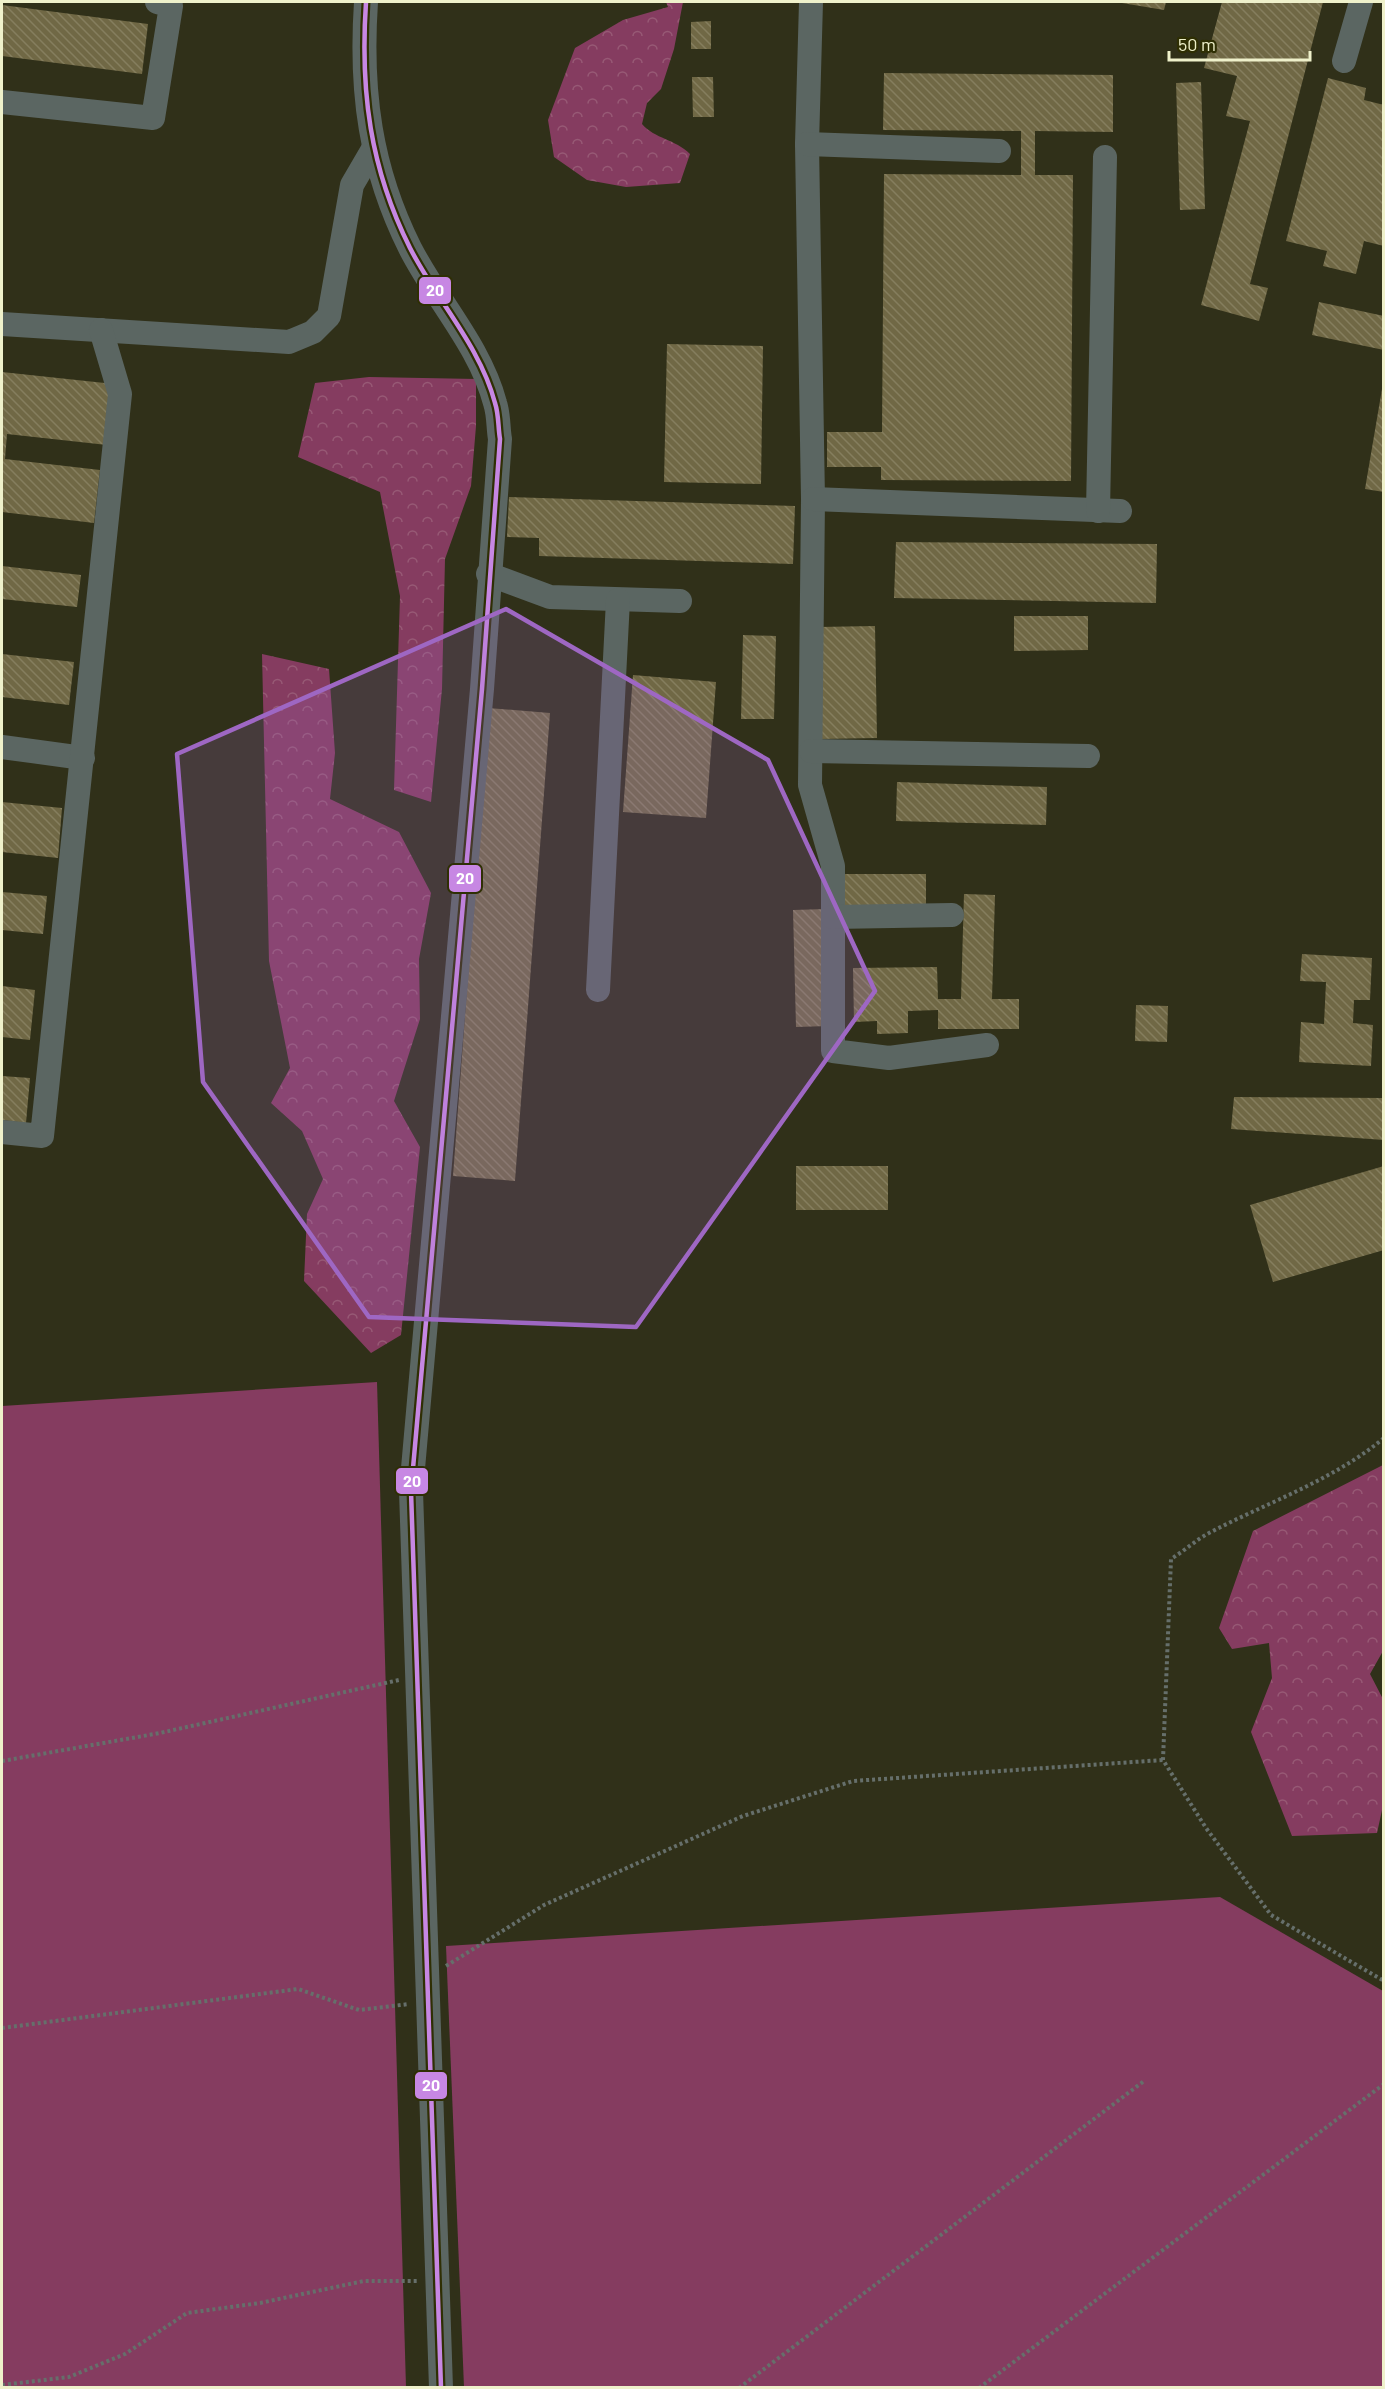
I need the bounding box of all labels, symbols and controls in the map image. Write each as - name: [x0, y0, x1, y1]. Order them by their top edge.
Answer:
- scale bar: [1169, 24, 1310, 62]
- text: 50 m: [1178, 33, 1216, 55]
- line badge: 20: [418, 276, 452, 305]
- text: 20: [426, 280, 444, 299]
- line badge: 20: [448, 864, 482, 893]
- text: 20: [456, 868, 474, 887]
- line badge: 20: [395, 1467, 429, 1495]
- text: 20: [403, 1471, 421, 1490]
- line badge: 20: [414, 2071, 448, 2100]
- text: 20: [422, 2075, 440, 2094]

